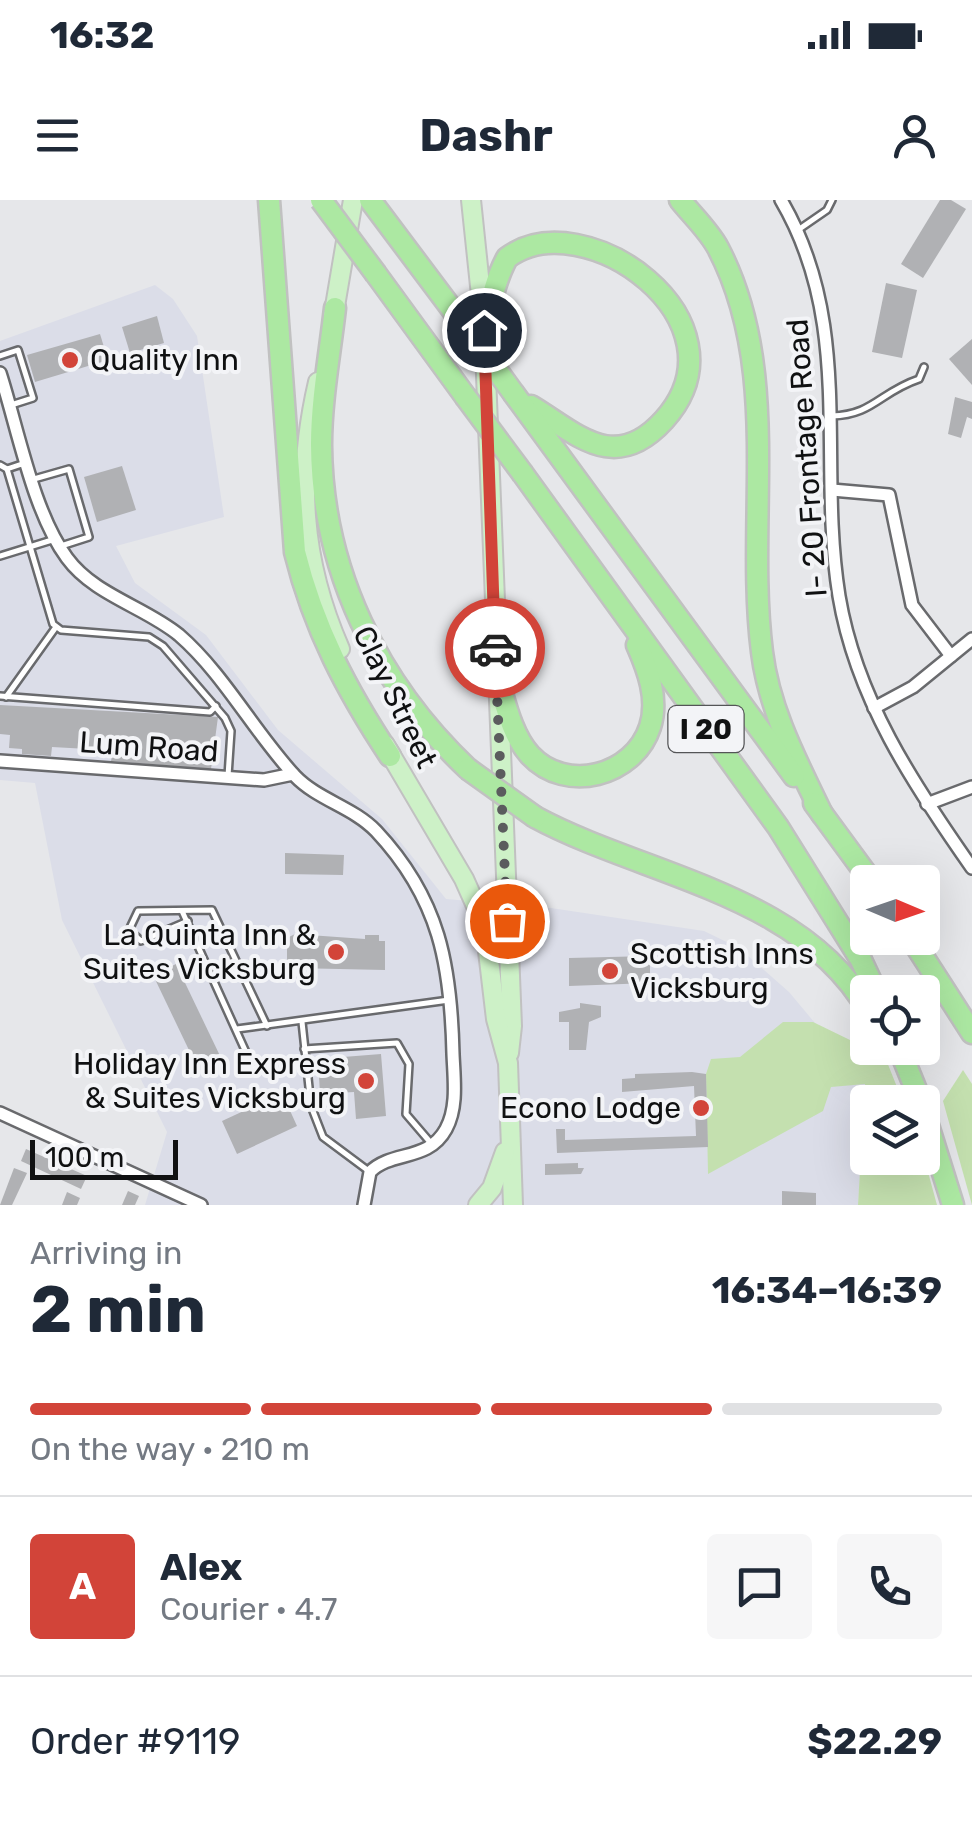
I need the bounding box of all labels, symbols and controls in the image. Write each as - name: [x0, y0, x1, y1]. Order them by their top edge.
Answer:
- text: 16:32: [50, 12, 154, 58]
- icon: menu: [30, 108, 85, 163]
- icon: person: [887, 108, 942, 163]
- text: Dashr: [419, 109, 553, 162]
- pin: [442, 288, 527, 373]
- icon: home: [457, 303, 512, 358]
- street label: I- 20 Frontage Road: [779, 318, 835, 598]
- place label: Quality Inn: [90, 342, 239, 378]
- marker: Quality Inn: [59, 349, 81, 371]
- courier: [445, 598, 545, 698]
- street label: Clay Street: [345, 620, 445, 774]
- icon: car: [468, 621, 523, 676]
- road number: I 20: [668, 706, 744, 752]
- street label: Lum Road: [78, 724, 220, 770]
- north arrow: [850, 865, 940, 955]
- map controls: [850, 865, 940, 1175]
- pin: [465, 879, 550, 964]
- icon: bag: [480, 894, 535, 949]
- place label: La Quinta Inn & Suites Vicksburg: [83, 917, 316, 987]
- place label: Scottish Inns Vicksburg: [630, 936, 814, 1006]
- marker: La Quinta Inn & Suites Vicksburg: [325, 941, 347, 963]
- marker: Scottish Inns Vicksburg: [599, 960, 621, 982]
- button: locate: [850, 975, 940, 1065]
- place label: Holiday Inn Express & Suites Vicksburg: [73, 1046, 346, 1116]
- marker: Holiday Inn Express & Suites Vicksburg: [355, 1070, 377, 1092]
- button: layers: [850, 1085, 940, 1175]
- place label: Econo Lodge: [500, 1090, 681, 1126]
- marker: Econo Lodge: [690, 1097, 712, 1119]
- scale bar: [30, 1135, 178, 1180]
- text: 100 m: [45, 1141, 124, 1174]
- text: Arriving in: [30, 1234, 182, 1272]
- text: 16:34–16:39: [712, 1267, 942, 1313]
- text: 2 min: [30, 1271, 206, 1348]
- text: On the way · 210 m: [30, 1430, 310, 1468]
- button: chat: [707, 1534, 812, 1639]
- button: phone: [837, 1534, 942, 1639]
- text: Alex: [160, 1544, 242, 1590]
- text: A: [69, 1563, 96, 1609]
- text: Courier · 4.7: [160, 1590, 337, 1628]
- text: Order #9119: [30, 1718, 241, 1764]
- text: $22.29: [807, 1718, 942, 1764]

